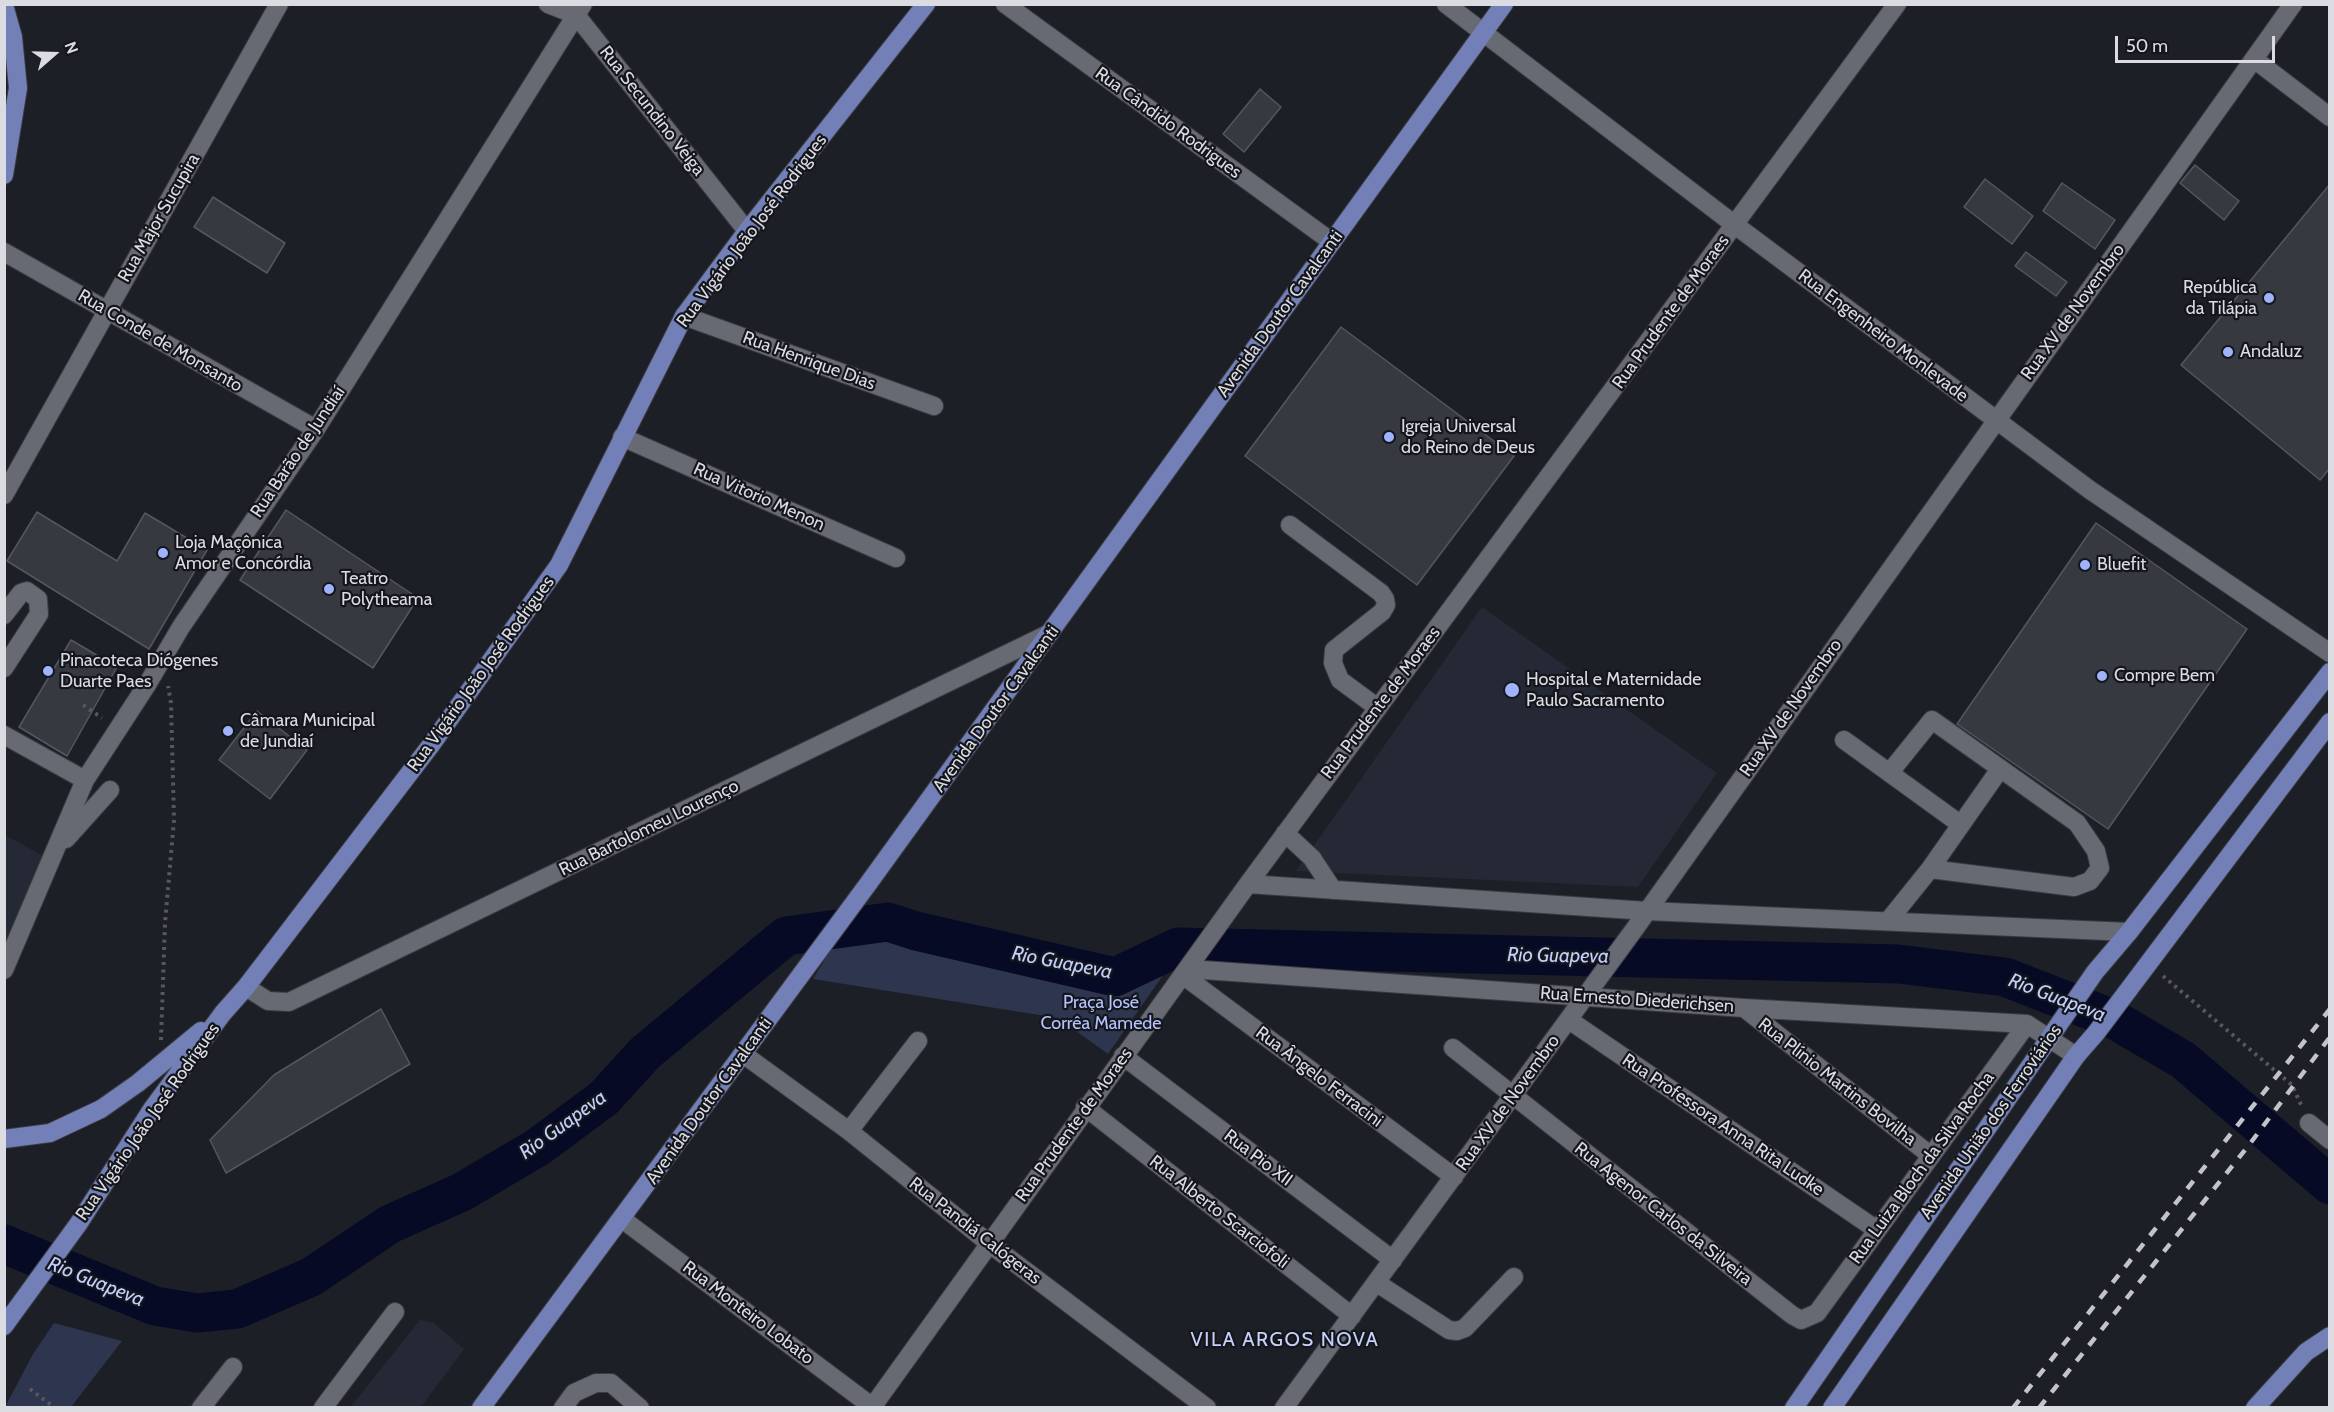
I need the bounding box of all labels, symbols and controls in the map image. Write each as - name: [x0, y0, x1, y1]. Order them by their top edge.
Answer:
- north arrow: [24, 24, 84, 84]
- scale bar: [2118, 24, 2278, 62]
- text: 50 m: [2126, 35, 2168, 57]
- text: N: [61, 39, 82, 56]
- street label: Rua Secundino Veiga: [595, 42, 709, 180]
- street label: Rua Cândido Rodrigues: [1091, 63, 1245, 183]
- street label: Rua Vigário João José Rodrigues: [672, 130, 832, 332]
- street label: Rua Major Sucupira: [113, 150, 205, 286]
- street label: Avenida Doutor Cavalcanti: [1212, 227, 1348, 401]
- street label: Rua Prudente de Moraes: [1608, 231, 1734, 393]
- street label: Rua XV de Novembro: [2016, 240, 2130, 384]
- street label: Rua Engenheiro Monlevade: [1794, 265, 1972, 407]
- place label: República da Tilápia: [2183, 277, 2257, 320]
- street label: Rua Conde de Monsanto: [74, 285, 246, 397]
- marker: República da Tilápia: [2262, 291, 2276, 305]
- street label: Rua Henrique Dias: [740, 327, 878, 395]
- place label: Andaluz: [2240, 341, 2302, 363]
- marker: Andaluz: [2221, 345, 2235, 359]
- street label: Rua Barão de Jundiaí: [246, 382, 350, 522]
- place label: Igreja Universal do Reino de Deus: [1401, 416, 1535, 458]
- marker: Igreja Universal do Reino de Deus: [1382, 430, 1396, 444]
- street label: Rua Vitorio Menon: [690, 458, 828, 536]
- place label: Loja Maçônica Amor e Concórdia: [175, 532, 311, 574]
- marker: Loja Maçônica Amor e Concórdia: [156, 546, 170, 560]
- place label: Bluefit: [2097, 554, 2146, 576]
- marker: Bluefit: [2078, 558, 2092, 572]
- place label: Teatro Polytheama: [341, 568, 432, 610]
- street label: Rua Vigário João José Rodrigues: [403, 572, 559, 776]
- marker: Teatro Polytheama: [322, 582, 336, 596]
- street label: Avenida Doutor Cavalcanti: [928, 622, 1064, 796]
- street label: Rua Prudente de Moraes: [1317, 623, 1445, 783]
- street label: Rua XV de Novembro: [1735, 635, 1847, 781]
- place label: Pinacoteca Diógenes Duarte Paes: [60, 650, 218, 692]
- marker: Pinacoteca Diógenes Duarte Paes: [41, 664, 55, 678]
- place label: Compre Bem: [2114, 665, 2215, 687]
- place label: Hospital e Maternidade Paulo Sacramento: [1526, 669, 1701, 712]
- marker: Compre Bem: [2095, 669, 2109, 683]
- marker: Hospital e Maternidade Paulo Sacramento: [1503, 681, 1521, 699]
- place label: Câmara Municipal de Jundiaí: [240, 710, 375, 752]
- marker: Câmara Municipal de Jundiaí: [221, 724, 235, 738]
- street label: Rua Bartolomeu Lourenço: [556, 775, 742, 881]
- water label: Rio Guapeva: [1010, 942, 1114, 984]
- water label: Rio Guapeva: [1507, 943, 1609, 969]
- water label: Rio Guapeva: [2005, 969, 2109, 1027]
- street label: Rua Ernesto Diederichsen: [1539, 982, 1735, 1018]
- park label: Praça José Corrêa Mamede: [1040, 992, 1162, 1034]
- street label: Rua Plínio Martins Bovilha: [1754, 1013, 1920, 1151]
- street label: Avenida Doutor Cavalcanti: [641, 1014, 777, 1188]
- street label: Rua Vigário João José Rodrigues: [71, 1019, 225, 1225]
- street label: Avenida União dos Ferroviários: [1915, 1021, 2067, 1223]
- street label: Rua Ângelo Ferracini: [1251, 1022, 1387, 1132]
- street label: Rua XV de Novembro: [1451, 1031, 1565, 1175]
- street label: Rua Prudente de Moraes: [1011, 1044, 1137, 1206]
- street label: Rua Professora Anna Rita Ludke: [1618, 1049, 1828, 1201]
- street label: Rua Luiza Bloch da Silva Rocha: [1845, 1068, 1999, 1268]
- water label: Rio Guapeva: [515, 1085, 611, 1165]
- street label: Rua Pio XII: [1219, 1125, 1297, 1191]
- street label: Rua Agenor Carlos da Silveira: [1570, 1138, 1756, 1290]
- street label: Rua Alberto Scarciofoli: [1145, 1151, 1293, 1273]
- street label: Rua Pandiá Calógeras: [905, 1173, 1045, 1289]
- water label: Rio Guapeva: [44, 1252, 148, 1312]
- street label: Rua Monteiro Lobato: [678, 1257, 818, 1369]
- district label: VILA ARGOS NOVA: [1191, 1328, 1379, 1352]

